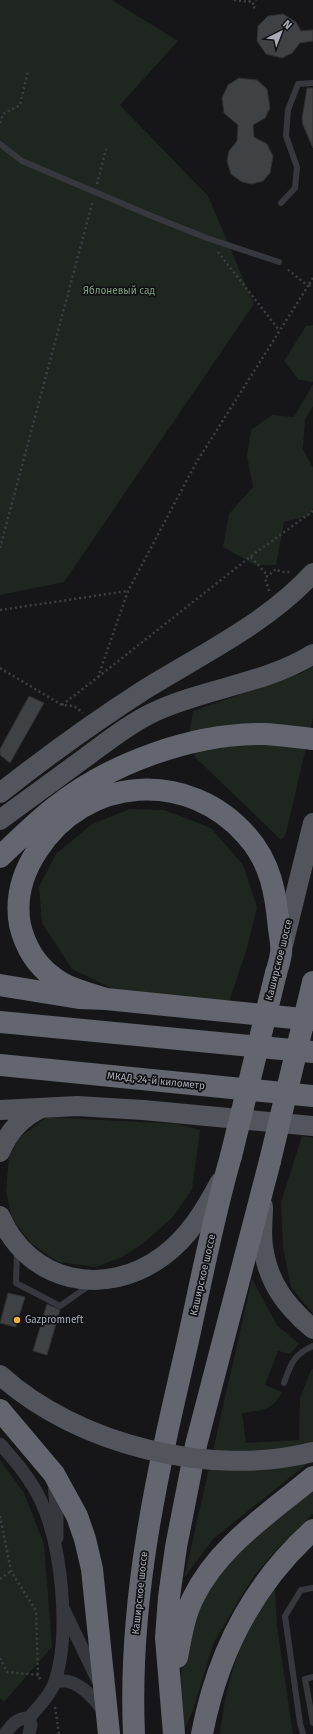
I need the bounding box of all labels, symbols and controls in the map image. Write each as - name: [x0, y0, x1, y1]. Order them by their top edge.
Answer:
- north arrow: [261, 12, 301, 52]
- text: N: [280, 18, 294, 32]
- park label: Яблоневый сад: [83, 285, 155, 297]
- street label: Каширское шоссе: [263, 918, 295, 1002]
- street label: МКАД, 24-й километр: [106, 1070, 206, 1092]
- street label: Каширское шоссе: [188, 1233, 218, 1317]
- place label: Gazpromneft: [25, 1314, 84, 1326]
- marker: Gazpromneft: [12, 1315, 22, 1325]
- street label: Каширское шоссе: [130, 1551, 150, 1635]

